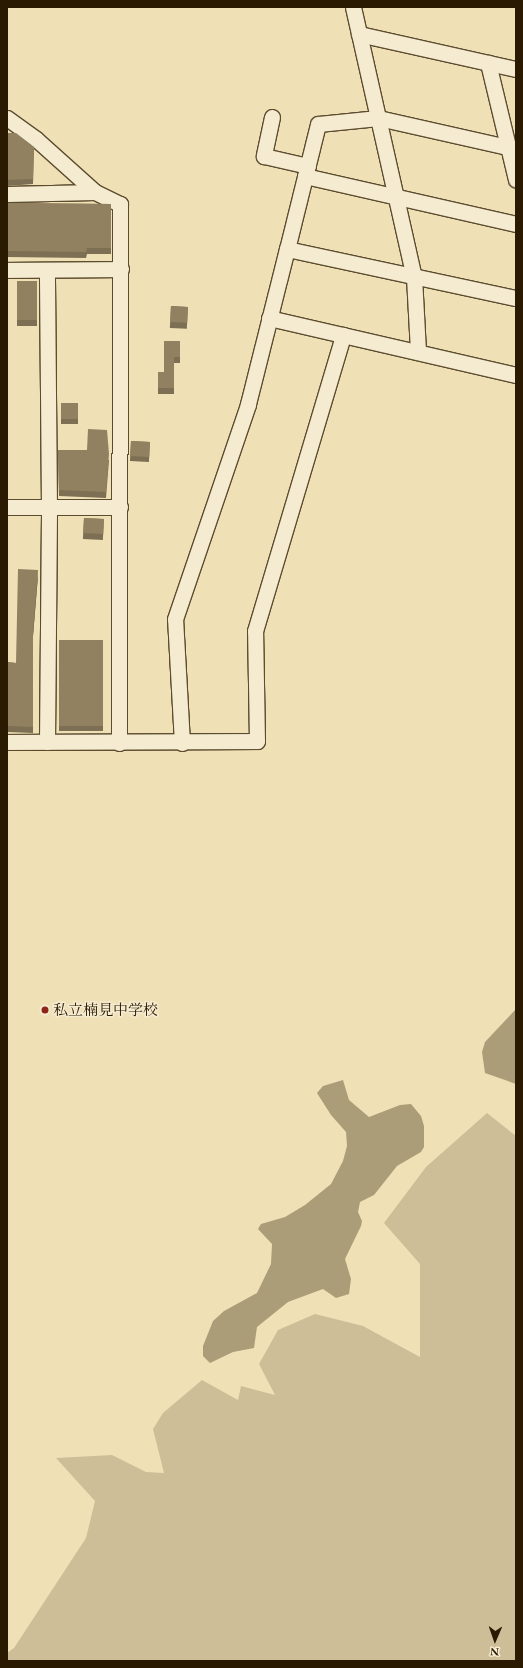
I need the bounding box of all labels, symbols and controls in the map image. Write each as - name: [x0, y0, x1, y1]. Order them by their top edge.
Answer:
- place label: 私立楠見中学校: [53, 1001, 158, 1019]
- marker: 私立楠見中学校: [40, 1005, 50, 1015]
- north arrow: [475, 1620, 515, 1660]
- text: N: [490, 1645, 499, 1659]

